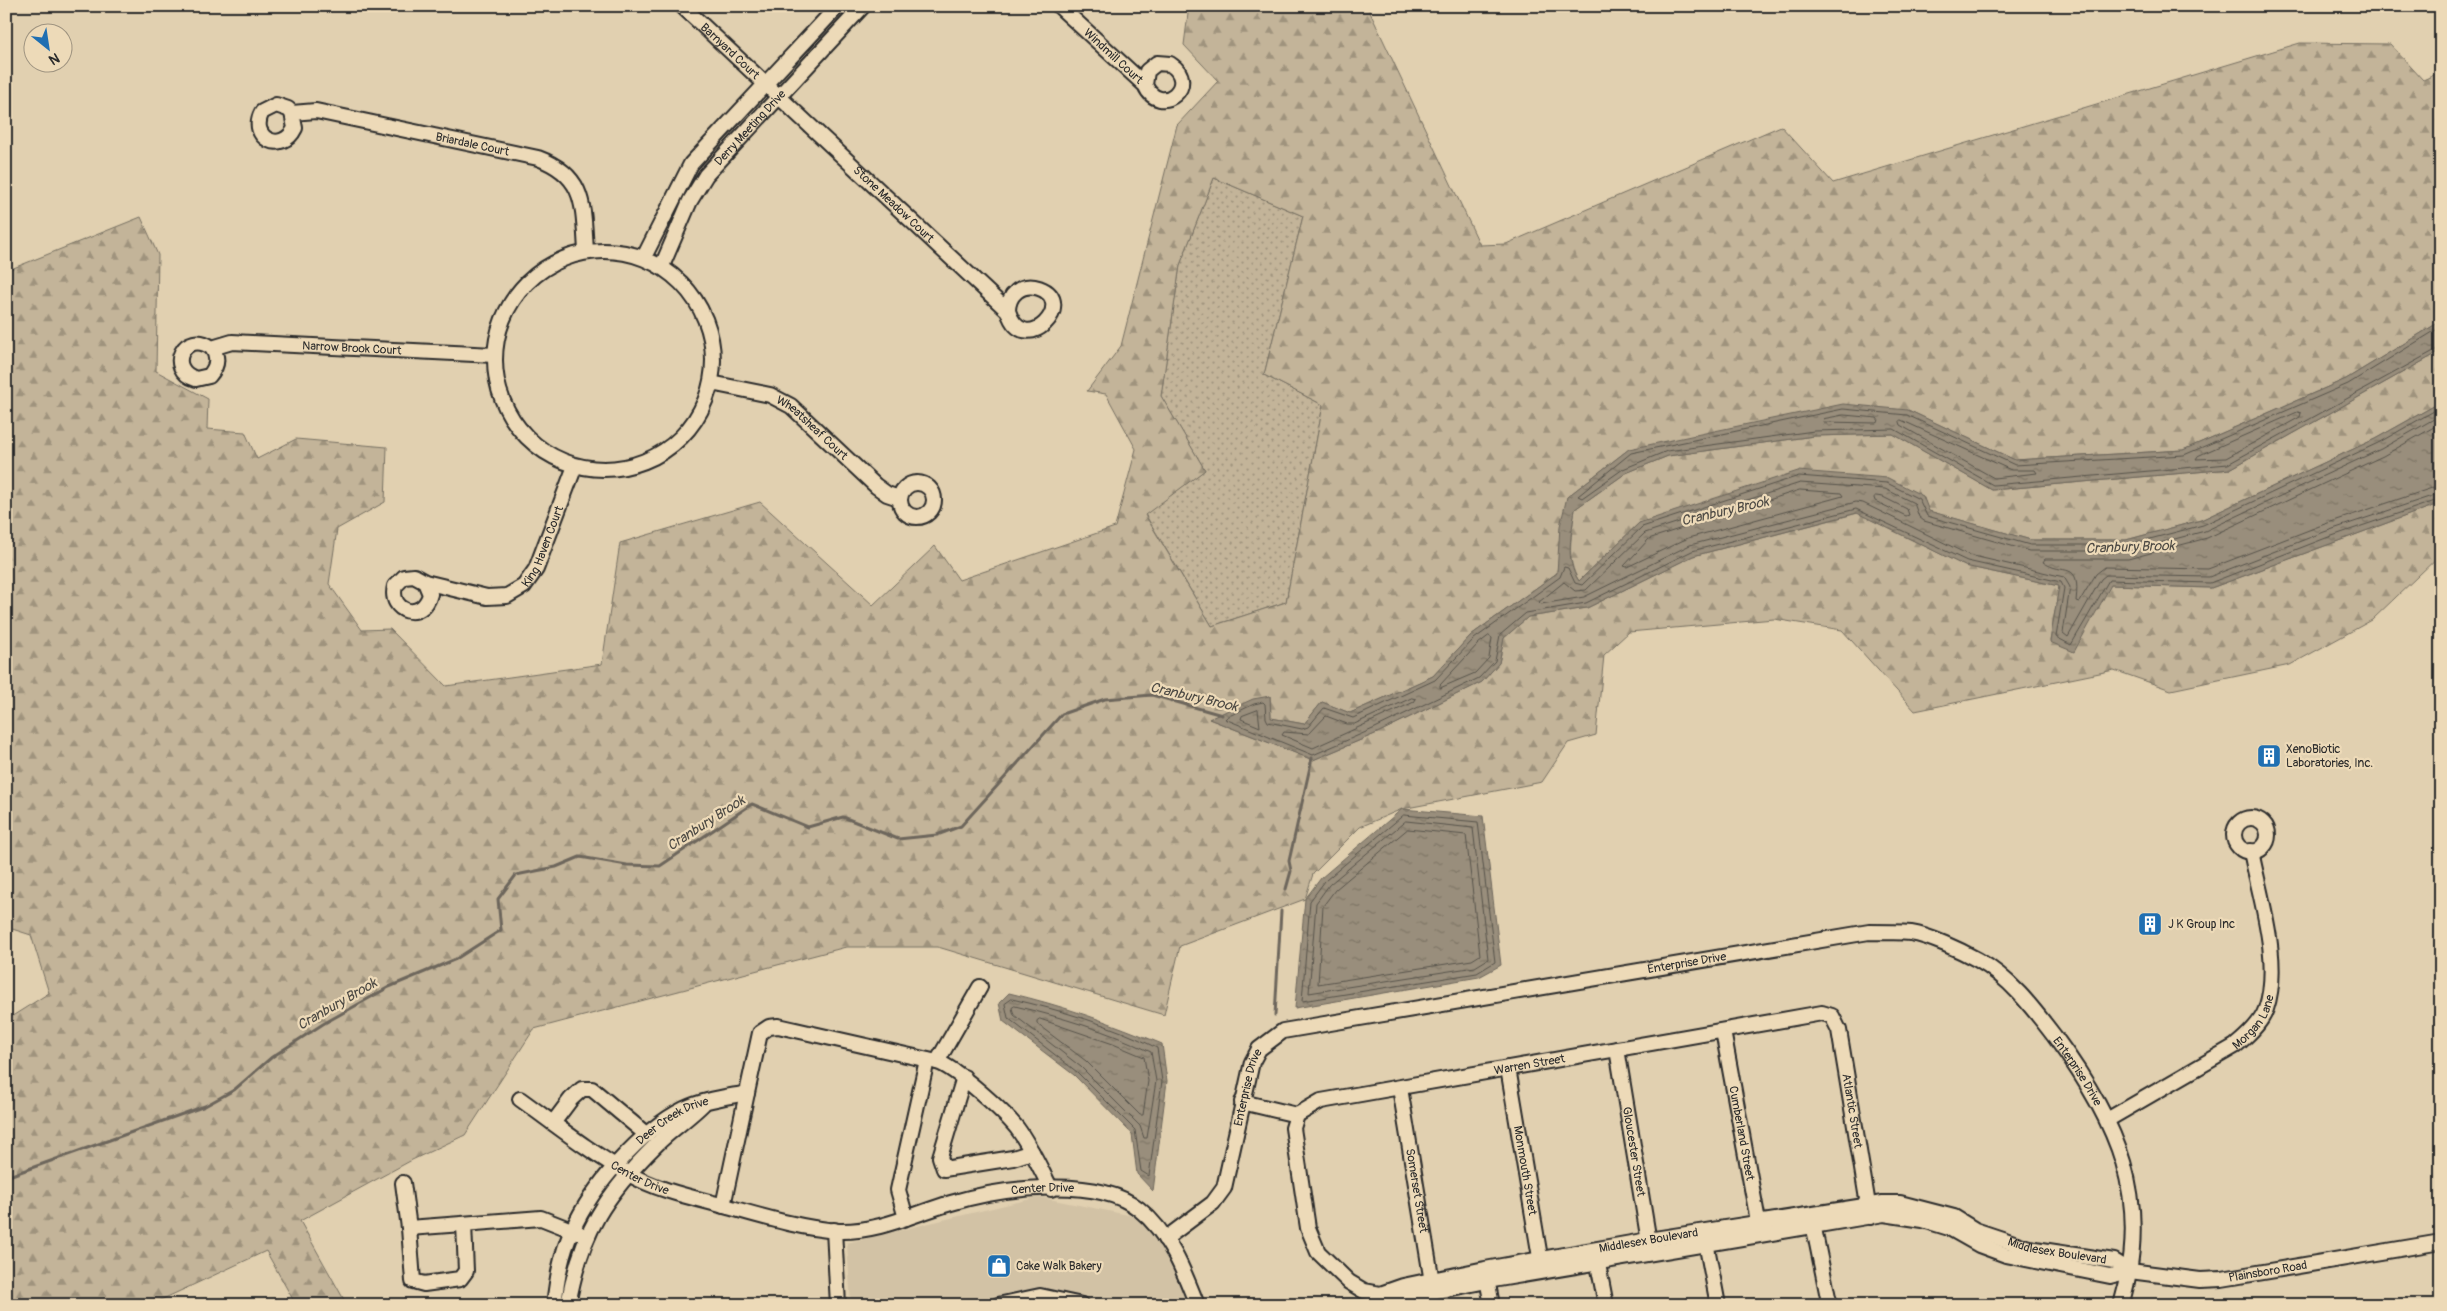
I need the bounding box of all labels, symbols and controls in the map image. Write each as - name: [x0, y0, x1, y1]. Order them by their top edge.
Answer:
- street label: Barnyard Court: [697, 20, 763, 82]
- north arrow: [22, 22, 72, 72]
- street label: Windmill Court: [1081, 25, 1146, 87]
- text: N: [46, 49, 63, 69]
- street label: Derry Meeting Drive: [711, 86, 789, 169]
- street label: Briardale Court: [434, 129, 511, 159]
- street label: Stone Meadow Court: [850, 163, 937, 246]
- street label: Narrow Brook Court: [302, 338, 402, 358]
- street label: Wheatsheaf Court: [774, 392, 851, 463]
- water label: Cranbury Brook: [1680, 492, 1771, 529]
- street label: King Haven Court: [518, 504, 567, 590]
- water label: Cranbury Brook: [2085, 537, 2176, 557]
- water label: Cranbury Brook: [1149, 679, 1240, 716]
- place label: XenoBiotic Laboratories, Inc.: [2286, 742, 2373, 771]
- building icon: XenoBiotic Laboratories, Inc.: [2256, 743, 2282, 769]
- water label: Cranbury Brook: [664, 791, 749, 854]
- building icon: J K Group Inc: [2137, 911, 2163, 937]
- place label: J K Group Inc: [2168, 917, 2235, 932]
- street label: Enterprise Drive: [1646, 949, 1727, 977]
- water label: Cranbury Brook: [294, 974, 381, 1034]
- street label: Morgan Lane: [2229, 993, 2277, 1053]
- street label: Enterprise Drive: [2050, 1034, 2106, 1109]
- street label: Enterprise Drive: [1230, 1046, 1265, 1128]
- street label: Warren Street: [1493, 1051, 1566, 1078]
- street label: Atlantic Street: [1839, 1072, 1866, 1150]
- street label: Cumberland Street: [1726, 1085, 1758, 1182]
- street label: Deer Creek Drive: [633, 1093, 710, 1148]
- street label: Gloucester Street: [1619, 1106, 1649, 1198]
- street label: Monmouth Street: [1510, 1125, 1540, 1217]
- street label: Somerset Street: [1403, 1147, 1431, 1234]
- street label: Center Drive: [608, 1158, 671, 1198]
- street label: Center Drive: [1010, 1180, 1075, 1198]
- street label: Middlesex Boulevard: [1598, 1225, 1699, 1256]
- street label: Middlesex Boulevard: [2006, 1234, 2108, 1267]
- shop icon: Cake Walk Bakery: [986, 1253, 1012, 1279]
- street label: Plainsboro Road: [2227, 1257, 2308, 1285]
- place label: Cake Walk Bakery: [1016, 1259, 1102, 1274]

